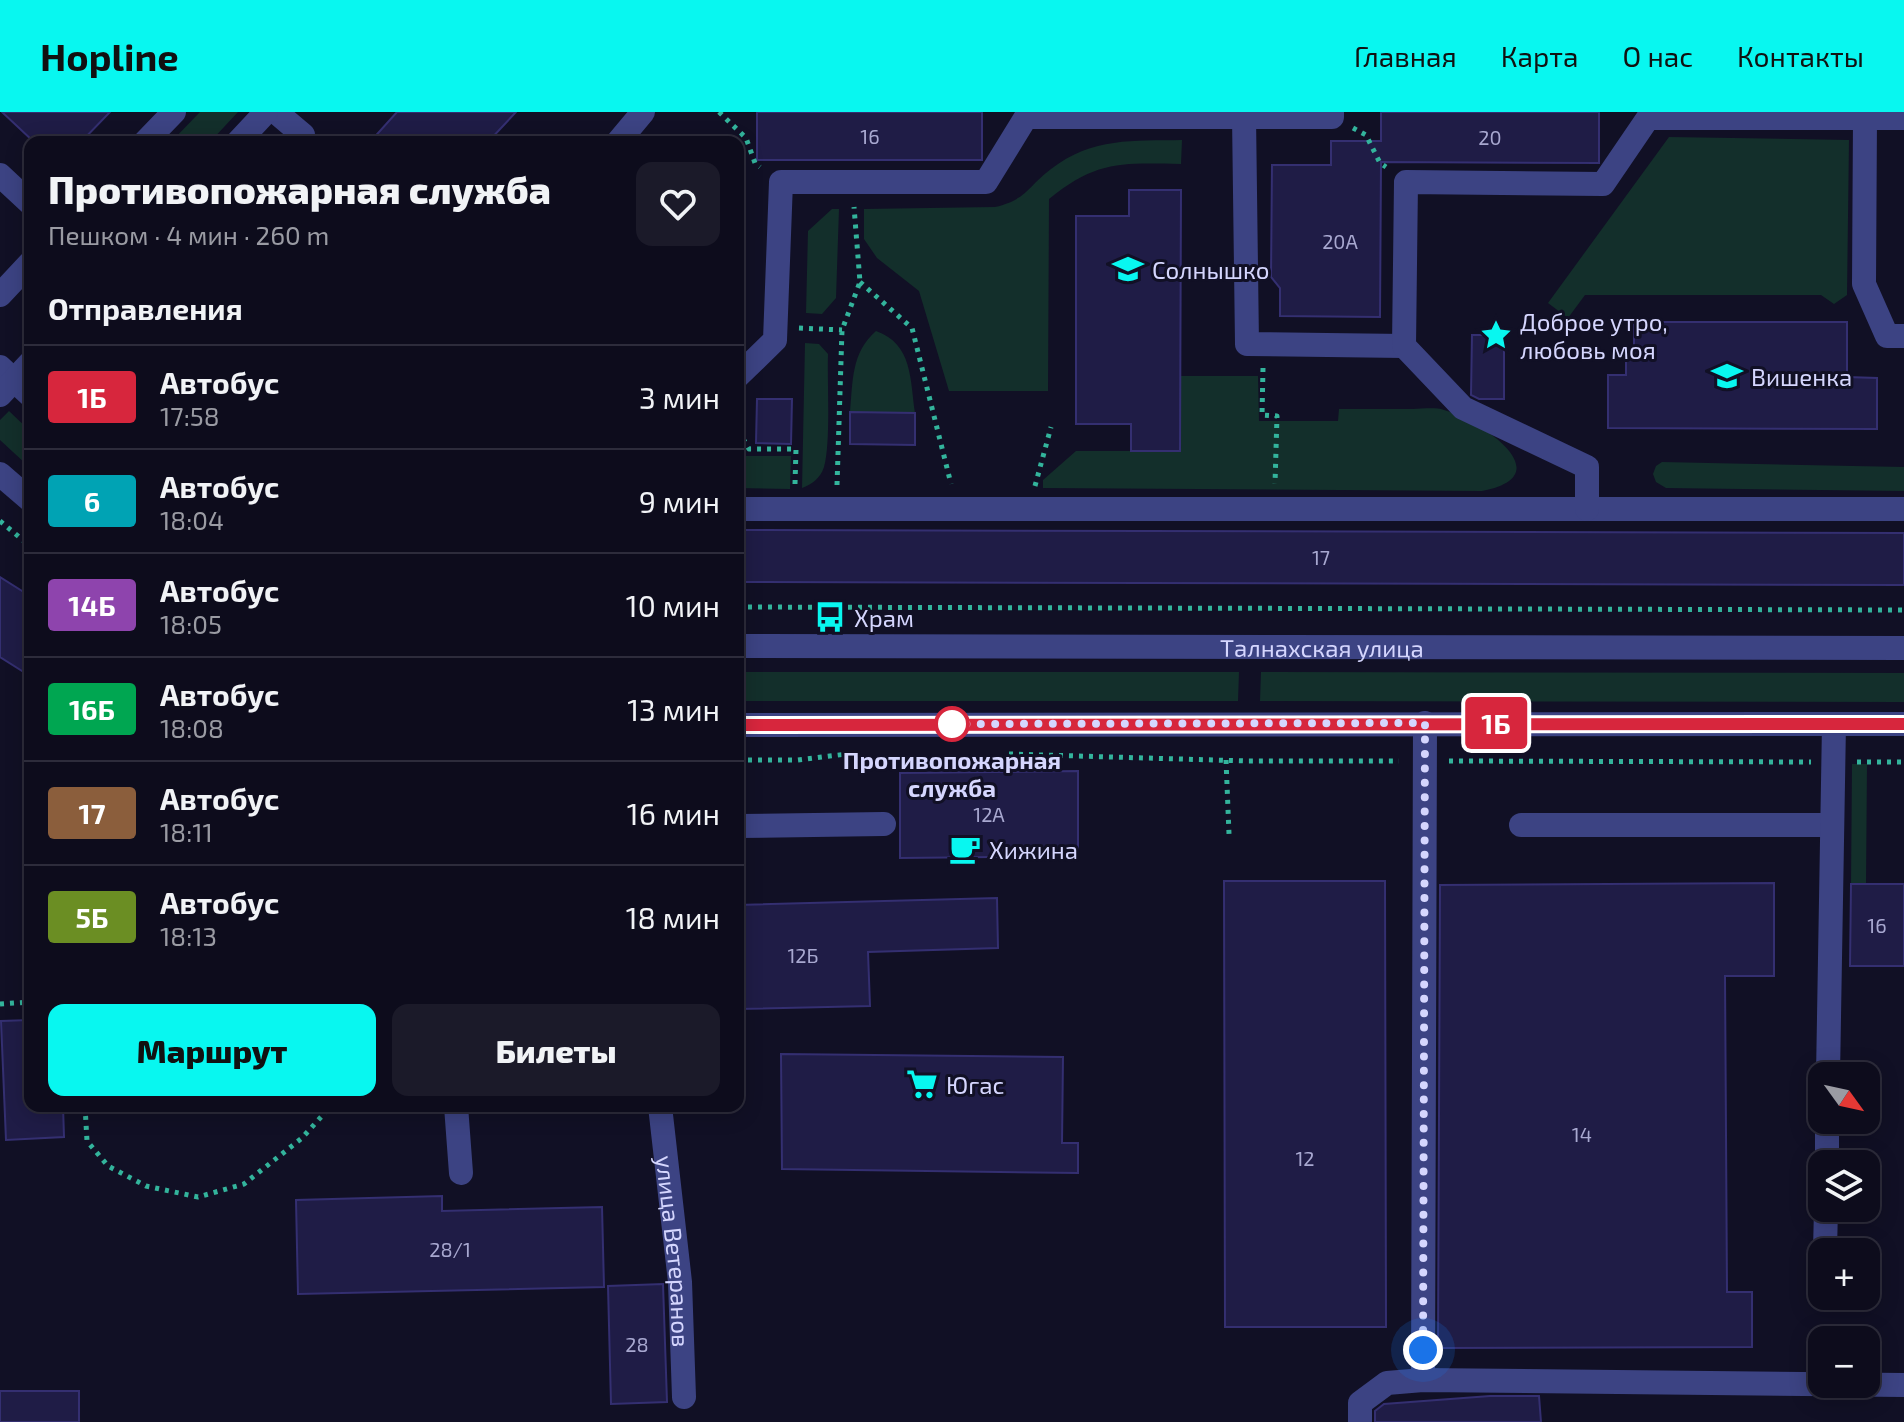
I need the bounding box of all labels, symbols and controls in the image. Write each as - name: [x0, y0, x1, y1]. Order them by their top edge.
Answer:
- text: Hopline: [40, 33, 179, 79]
- text: Главная: [1354, 39, 1457, 73]
- text: Карта: [1501, 39, 1579, 73]
- text: О нас: [1623, 39, 1693, 73]
- text: Контакты: [1737, 39, 1864, 73]
- house number: 16: [860, 124, 880, 148]
- house number: 20: [1478, 125, 1502, 149]
- button: heart: [636, 162, 720, 246]
- text: Противопожарная служба: [48, 166, 551, 212]
- text: Пешком · 4 мин · 260 m: [48, 219, 329, 250]
- house number: 20А: [1322, 229, 1358, 253]
- school or university icon: Солнышко: [1111, 252, 1145, 286]
- place label: Солнышко: [1152, 255, 1270, 284]
- text: Отправления: [48, 290, 243, 326]
- place label: Доброе утро, любовь моя: [1520, 307, 1668, 364]
- place icon: Доброе утро, любовь моя: [1479, 318, 1513, 352]
- school or university icon: Вишенка: [1710, 359, 1744, 393]
- place label: Вишенка: [1751, 362, 1852, 391]
- text: Автобус: [160, 364, 279, 400]
- text: 3 мин: [639, 379, 720, 415]
- text: 1Б: [77, 380, 107, 414]
- text: 17:58: [160, 400, 220, 431]
- text: Автобус: [160, 468, 279, 504]
- text: 9 мин: [639, 483, 720, 519]
- text: 6: [84, 484, 100, 518]
- text: 18:04: [160, 504, 224, 535]
- house number: 17: [1312, 545, 1330, 569]
- text: Автобус: [160, 572, 279, 608]
- text: 10 мин: [626, 587, 720, 623]
- text: 14Б: [68, 588, 116, 622]
- bus stop icon: Храм: [813, 600, 847, 634]
- place label: Храм: [854, 603, 914, 632]
- text: 18:05: [160, 608, 222, 639]
- street label: Талнахская улица: [1220, 632, 1424, 663]
- text: Автобус: [160, 676, 279, 712]
- text: 13 мин: [627, 691, 720, 727]
- text: 16Б: [69, 692, 115, 726]
- line badge: 1Б: [1460, 697, 1532, 749]
- text: 1Б: [1481, 706, 1511, 740]
- marker: Противопожарная служба: [935, 707, 969, 741]
- text: 18:08: [160, 712, 224, 743]
- place label: Противопожарная служба: [843, 745, 1061, 802]
- text: Автобус: [160, 780, 279, 816]
- text: 16 мин: [627, 795, 720, 831]
- text: 17: [79, 796, 105, 830]
- house number: 12А: [973, 802, 1005, 826]
- text: 18:11: [160, 816, 213, 847]
- cafe icon: Хижина: [948, 832, 982, 866]
- place label: Хижина: [989, 835, 1078, 864]
- text: Автобус: [160, 884, 279, 920]
- text: 18 мин: [626, 899, 720, 935]
- text: 5Б: [76, 900, 108, 934]
- house number: 16: [1867, 913, 1887, 937]
- text: 18:13: [160, 920, 217, 951]
- house number: 12Б: [787, 943, 819, 967]
- button: Маршрут: [48, 1004, 376, 1096]
- button: Билеты: [392, 1004, 720, 1096]
- north arrow: [1808, 1062, 1880, 1134]
- map controls: [1808, 1062, 1880, 1398]
- supermarket icon: Югас: [905, 1067, 939, 1101]
- place label: Югас: [946, 1070, 1004, 1099]
- house number: 14: [1572, 1122, 1592, 1146]
- house number: 12: [1295, 1146, 1315, 1170]
- button: layers: [1808, 1150, 1880, 1222]
- street label: улица Ветеранов: [650, 1154, 697, 1348]
- house number: 28/1: [429, 1237, 471, 1261]
- button: +: [1808, 1238, 1880, 1310]
- button: −: [1808, 1326, 1880, 1398]
- your location: [1403, 1330, 1443, 1370]
- house number: 28: [625, 1332, 649, 1356]

